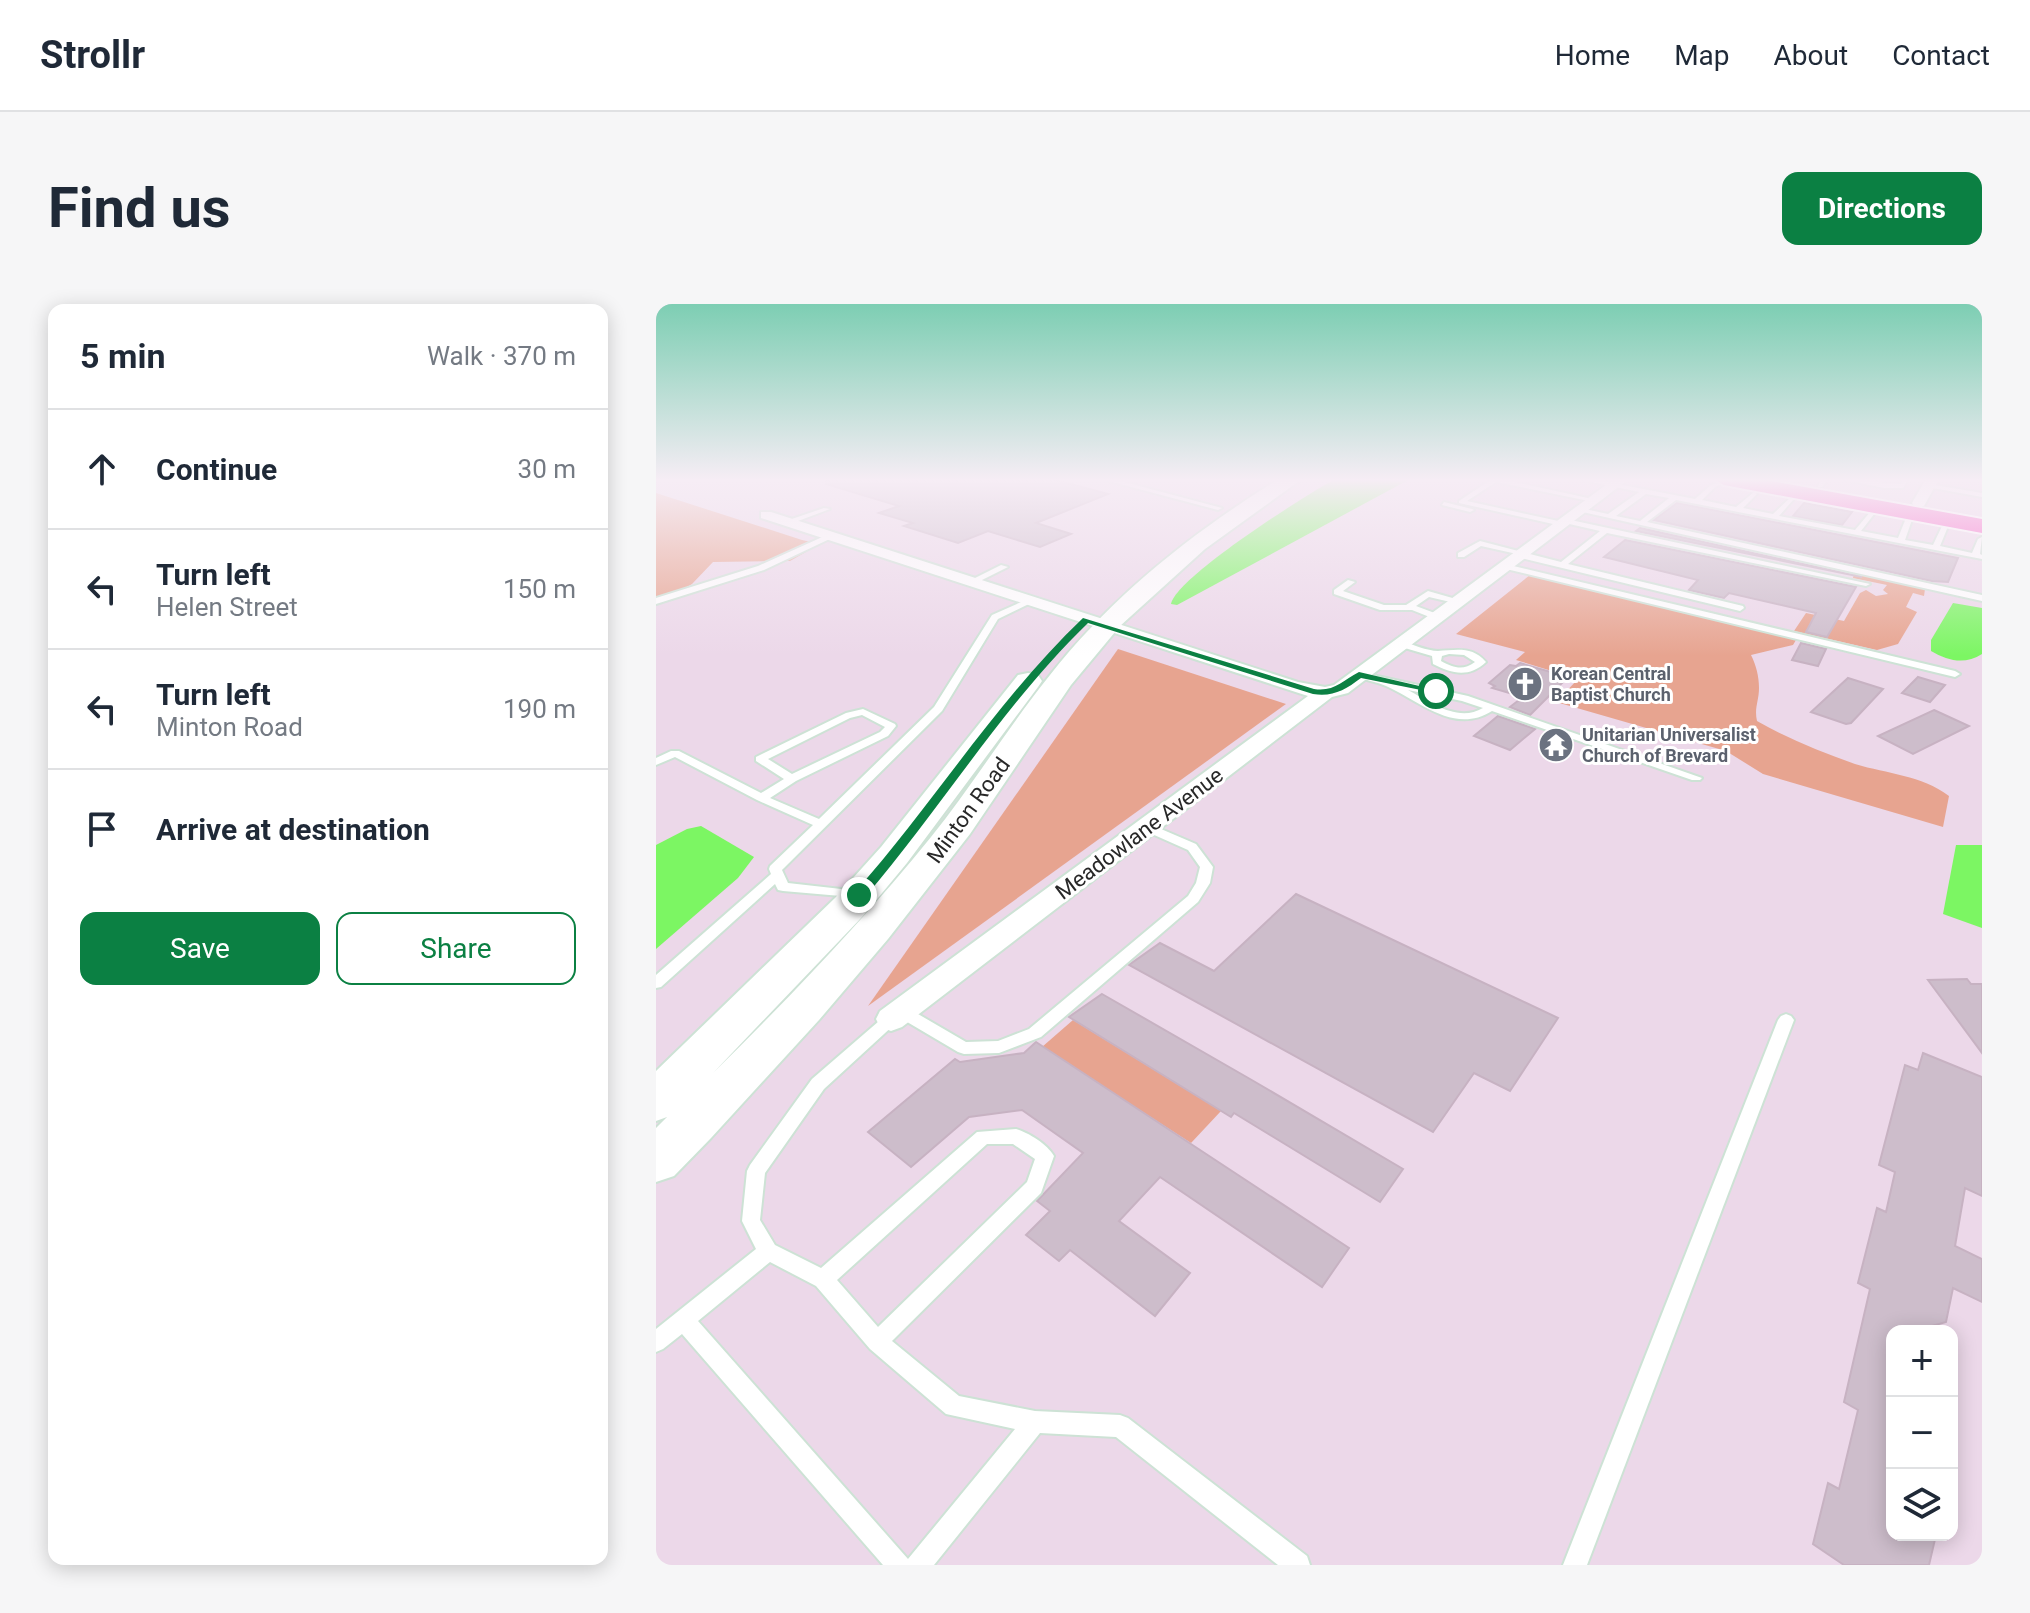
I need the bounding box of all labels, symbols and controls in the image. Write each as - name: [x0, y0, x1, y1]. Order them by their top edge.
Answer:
- text: Strollr: [40, 33, 145, 77]
- text: Home: [1555, 39, 1630, 72]
- text: Map: [1674, 39, 1730, 72]
- text: About: [1774, 39, 1848, 72]
- text: Contact: [1892, 39, 1990, 72]
- button: Directions: [1782, 172, 1982, 245]
- text: Find us: [48, 175, 231, 241]
- text: 5 min: [80, 336, 165, 376]
- text: Walk · 370 m: [427, 341, 576, 371]
- icon: ahead: [80, 447, 124, 491]
- text: Continue: [156, 452, 277, 487]
- text: 30 m: [518, 454, 576, 484]
- text: Turn left: [156, 557, 271, 592]
- icon: left: [80, 567, 124, 611]
- text: 150 m: [503, 574, 576, 604]
- text: Helen Street: [156, 592, 298, 622]
- place label: Korean Central Baptist Church: [1551, 663, 1671, 705]
- church icon: Korean Central Baptist Church: [1506, 665, 1544, 703]
- route start: [1418, 673, 1454, 709]
- text: Turn left: [156, 677, 271, 712]
- icon: left: [80, 687, 124, 731]
- text: 190 m: [503, 694, 576, 724]
- text: Minton Road: [156, 712, 303, 742]
- place label: Unitarian Universalist Church of Brevard: [1582, 724, 1756, 766]
- temple icon: Unitarian Universalist Church of Brevard: [1537, 726, 1575, 764]
- street label: Minton Road: [922, 753, 1015, 868]
- street label: Meadowlane Avenue: [1051, 762, 1228, 904]
- icon: arrive: [80, 807, 124, 851]
- text: Arrive at destination: [156, 812, 430, 847]
- route end: [841, 877, 877, 913]
- button: Save: [80, 912, 320, 985]
- button: Share: [336, 912, 576, 985]
- map controls: [1886, 1325, 1958, 1541]
- button: +: [1886, 1325, 1958, 1397]
- button: −: [1886, 1397, 1958, 1469]
- button: layers: [1886, 1469, 1958, 1541]

